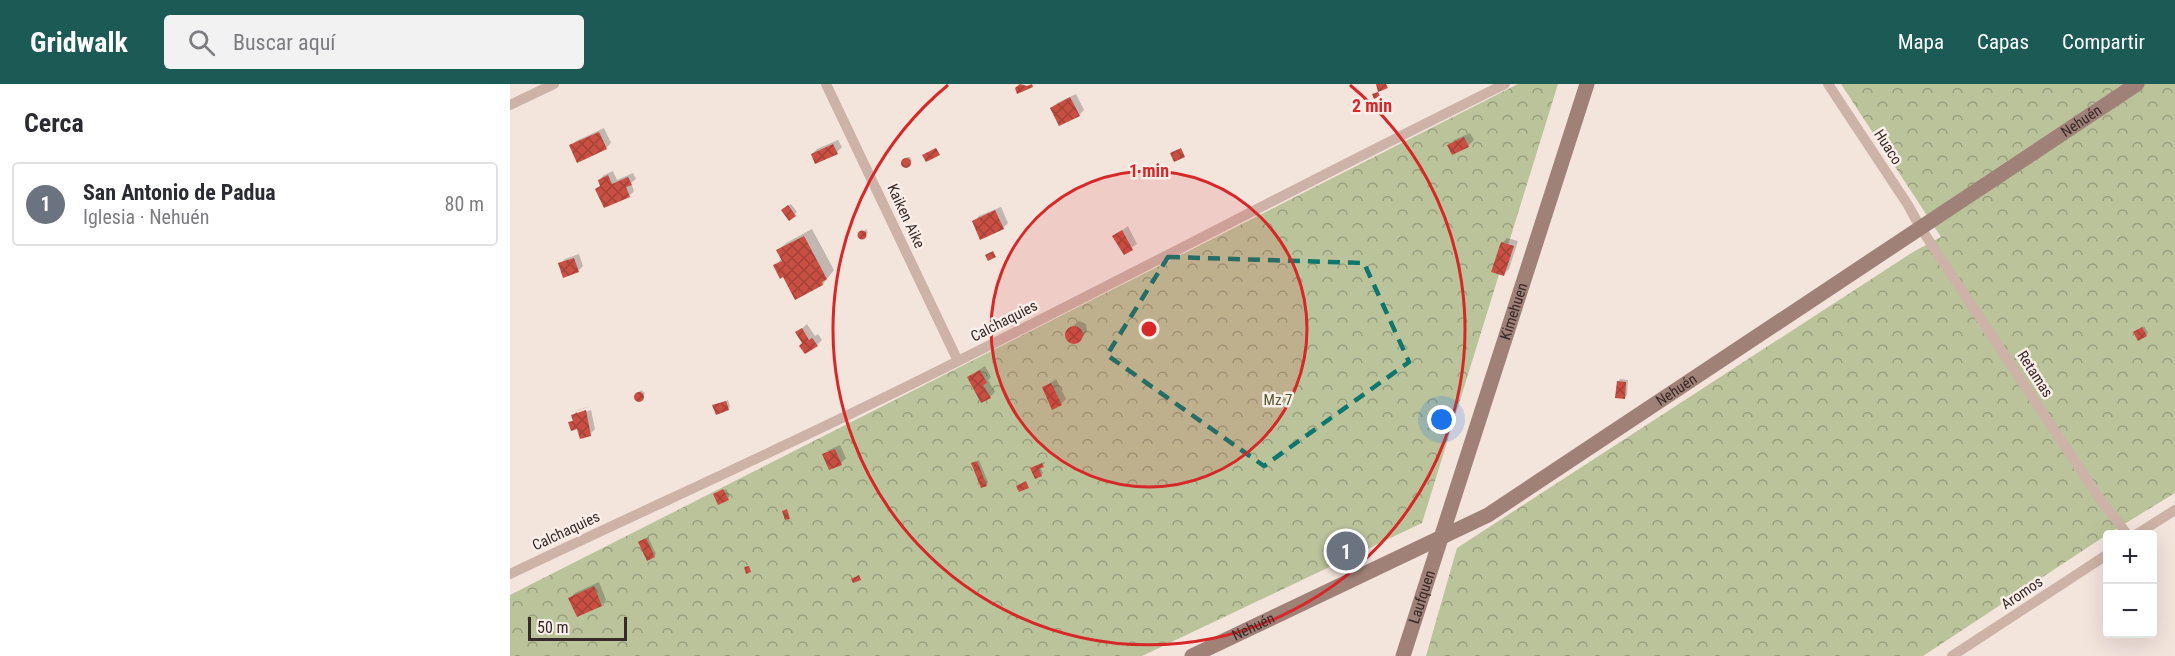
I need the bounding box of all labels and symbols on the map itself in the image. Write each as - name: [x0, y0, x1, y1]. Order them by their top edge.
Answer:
- text: 2 min: [1352, 95, 1392, 116]
- street label: Nehuén: [2057, 101, 2105, 141]
- street label: Huaco: [1870, 126, 1906, 168]
- text: 1 min: [1129, 160, 1169, 181]
- street label: Kaiken Aike: [883, 181, 929, 251]
- street label: Kimehuen: [1496, 281, 1531, 342]
- street label: Calchaquies: [968, 296, 1041, 345]
- centre of rings: [1139, 319, 1159, 339]
- street label: Retamas: [2013, 347, 2057, 401]
- street label: Nehuén: [1653, 370, 1700, 410]
- park label: Mz 7: [1264, 391, 1292, 409]
- your location: [1427, 405, 1456, 434]
- street label: Calchaquies: [529, 507, 603, 554]
- pin: 1: [1326, 528, 1366, 574]
- street label: Laufquen: [1405, 568, 1439, 626]
- street label: Aromos: [1998, 573, 2046, 613]
- street label: Nehuén: [1229, 609, 1278, 645]
- scale bar: [528, 614, 627, 642]

